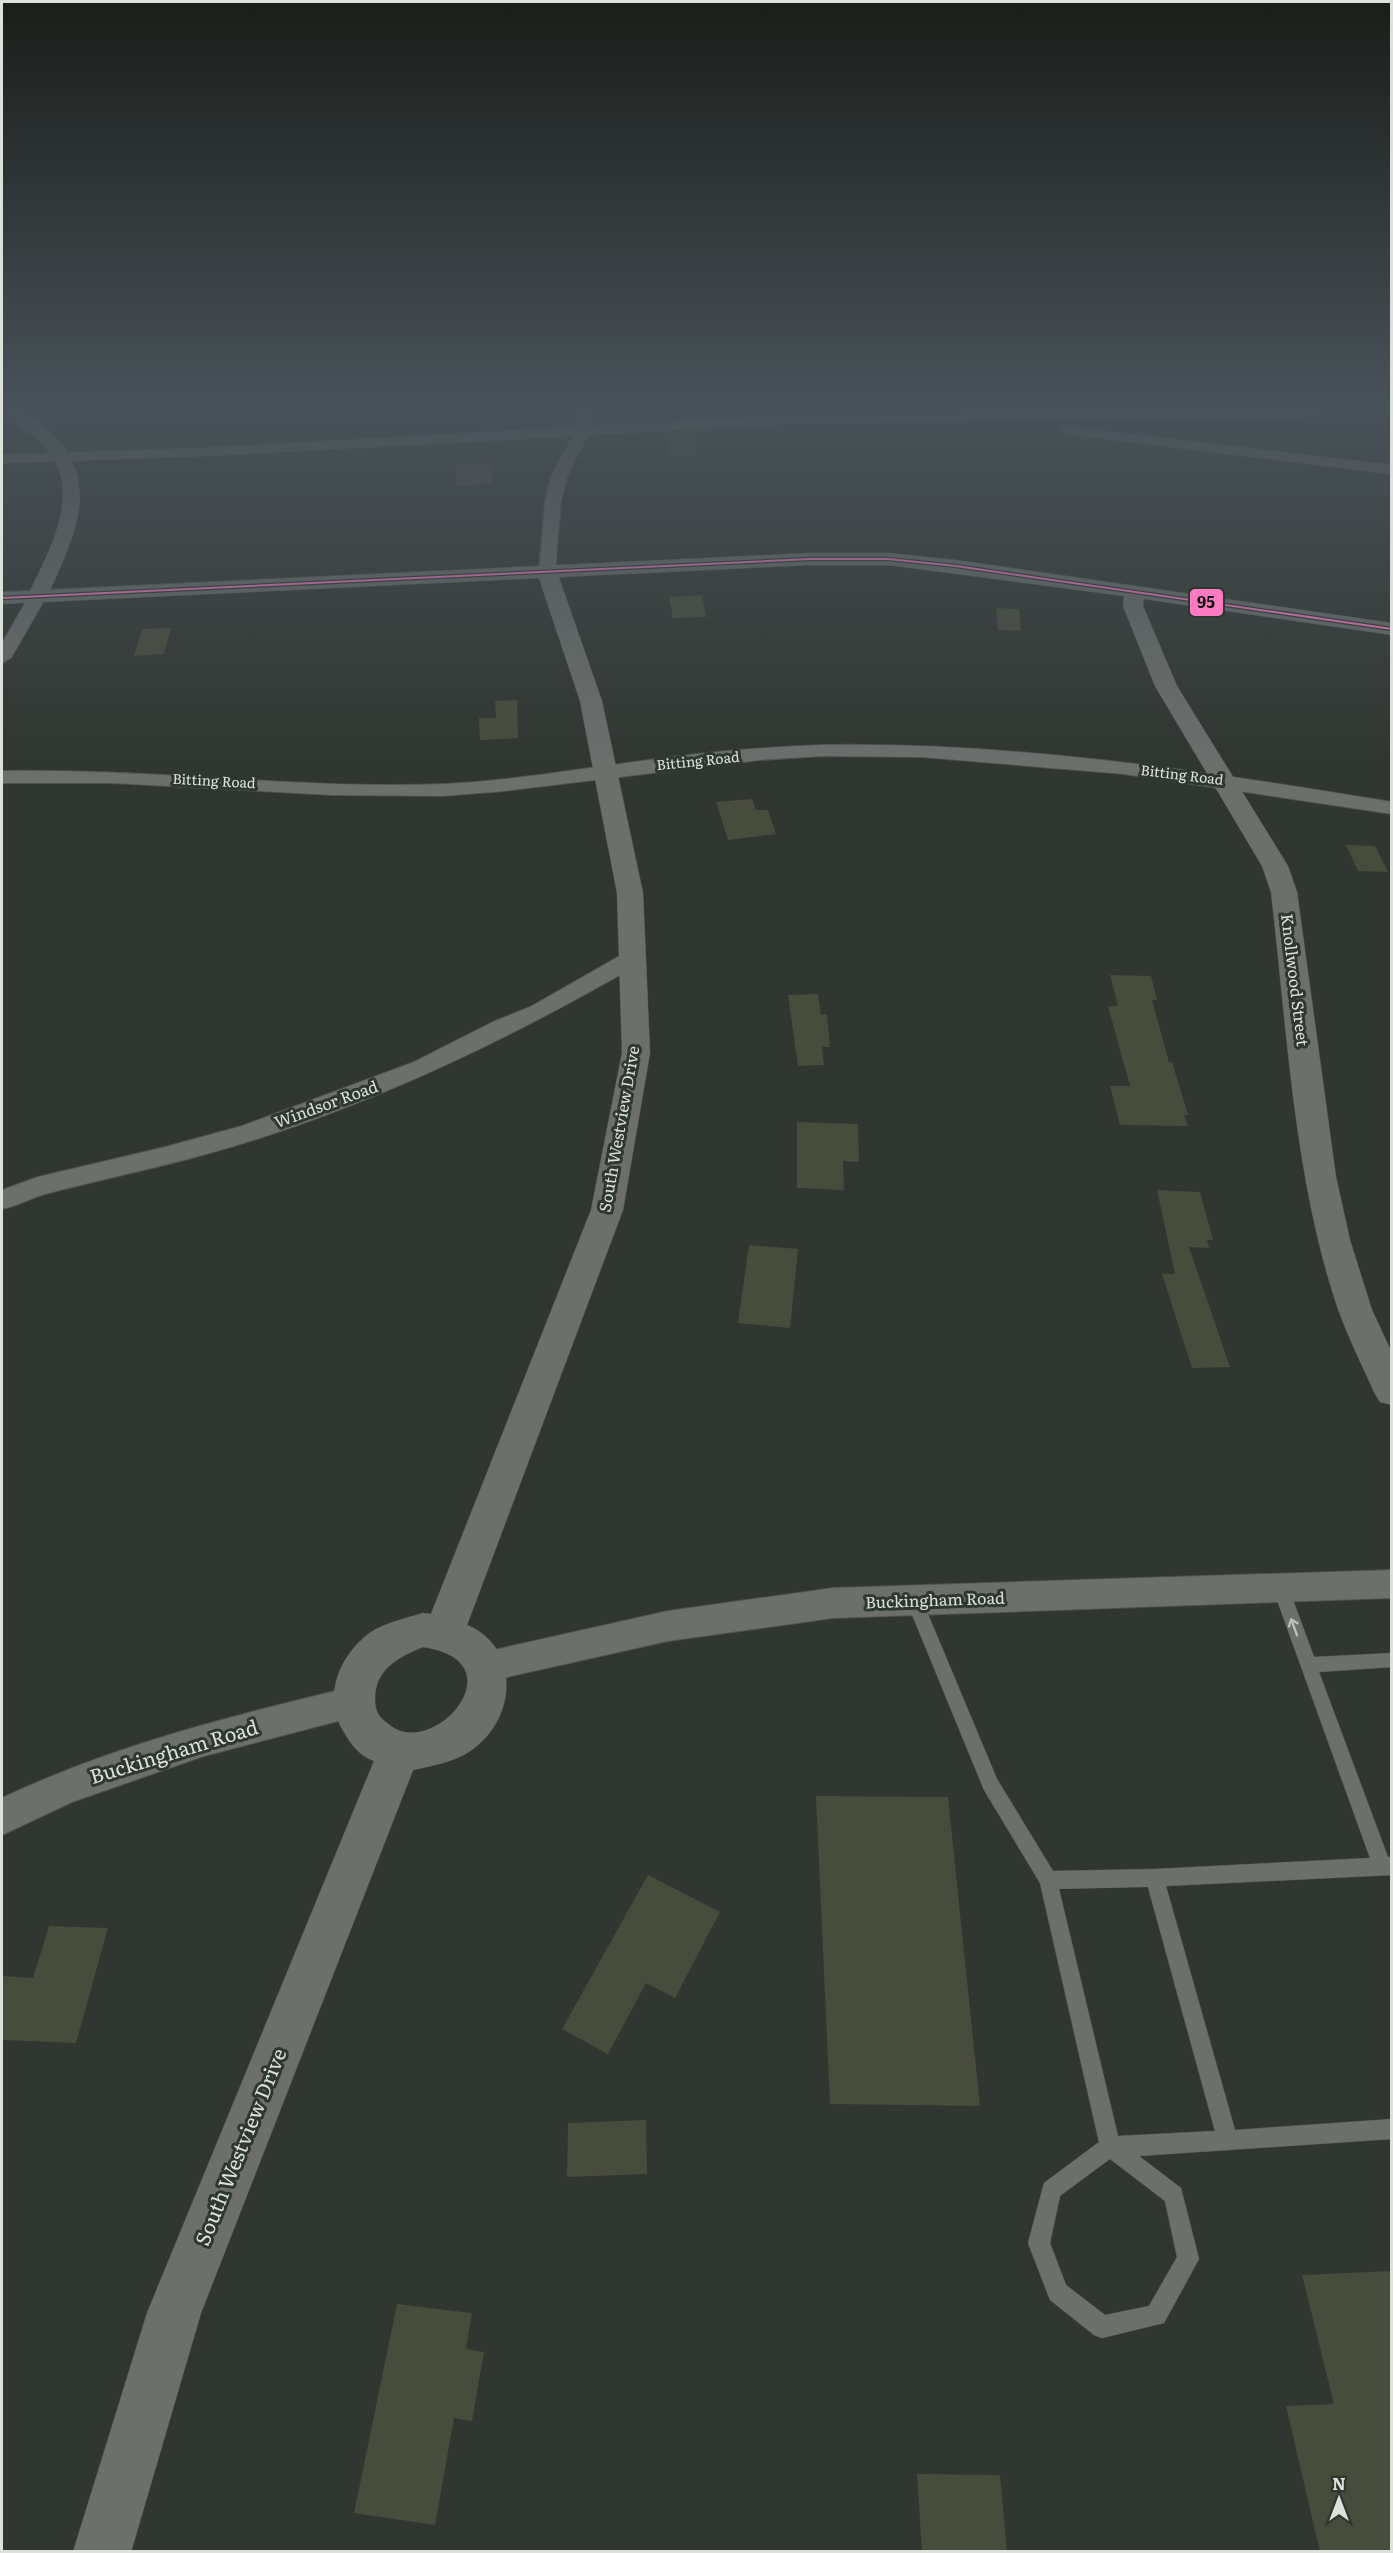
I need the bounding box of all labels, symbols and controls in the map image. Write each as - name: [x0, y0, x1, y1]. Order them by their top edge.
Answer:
- line badge: 95: [1189, 588, 1224, 617]
- text: 95: [1197, 589, 1215, 613]
- street label: Bitting Road: [655, 746, 741, 774]
- street label: Bitting Road: [1140, 759, 1225, 789]
- street label: Bitting Road: [172, 768, 257, 792]
- street label: Knollwood Street: [1276, 912, 1316, 1048]
- street label: South Westview Drive: [592, 1044, 644, 1214]
- street label: Windsor Road: [270, 1073, 381, 1133]
- street label: Buckingham Road: [865, 1585, 1005, 1613]
- one-way arrow: [1288, 1618, 1299, 1637]
- street label: Buckingham Road: [86, 1710, 261, 1790]
- street label: South Westview Drive: [186, 2043, 292, 2249]
- north arrow: [1309, 2469, 1369, 2529]
- text: N: [1332, 2471, 1346, 2495]

